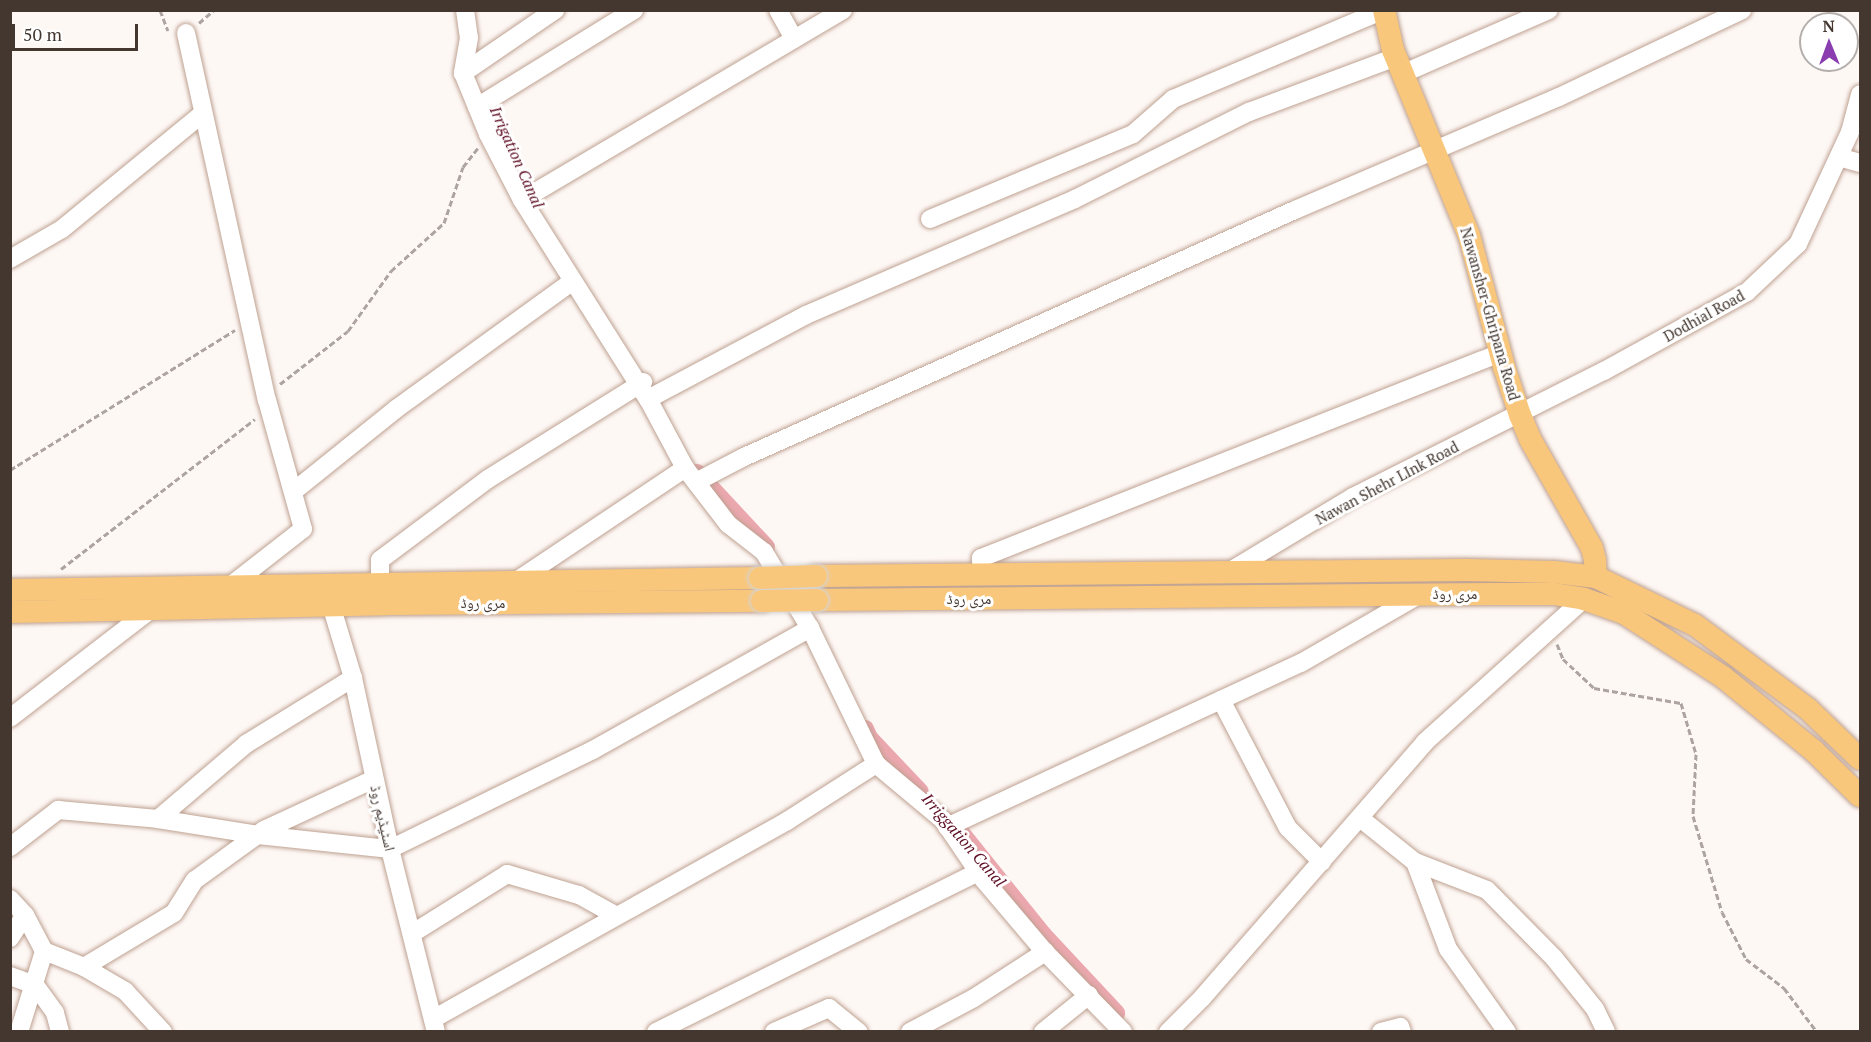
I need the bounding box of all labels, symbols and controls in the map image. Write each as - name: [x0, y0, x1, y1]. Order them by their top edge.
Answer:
- scale bar: [15, 12, 141, 50]
- north arrow: [1799, 12, 1859, 72]
- text: N: [1822, 15, 1835, 37]
- text: 50 m: [23, 22, 62, 46]
- water label: Irrigation Canal: [486, 103, 548, 211]
- street label: Nawansher-Ghripana Road: [1457, 225, 1523, 403]
- street label: Dodhial Road: [1660, 286, 1748, 346]
- street label: Nawan Shehr LInk Road: [1312, 438, 1462, 528]
- street label: مری روڈ: [1433, 585, 1477, 603]
- street label: مری روڈ: [947, 590, 991, 608]
- street label: مری روڈ: [461, 594, 505, 612]
- street label: اسٹیڈیم روڈ: [367, 783, 399, 853]
- water label: Irriggation Canal: [918, 789, 1010, 891]

